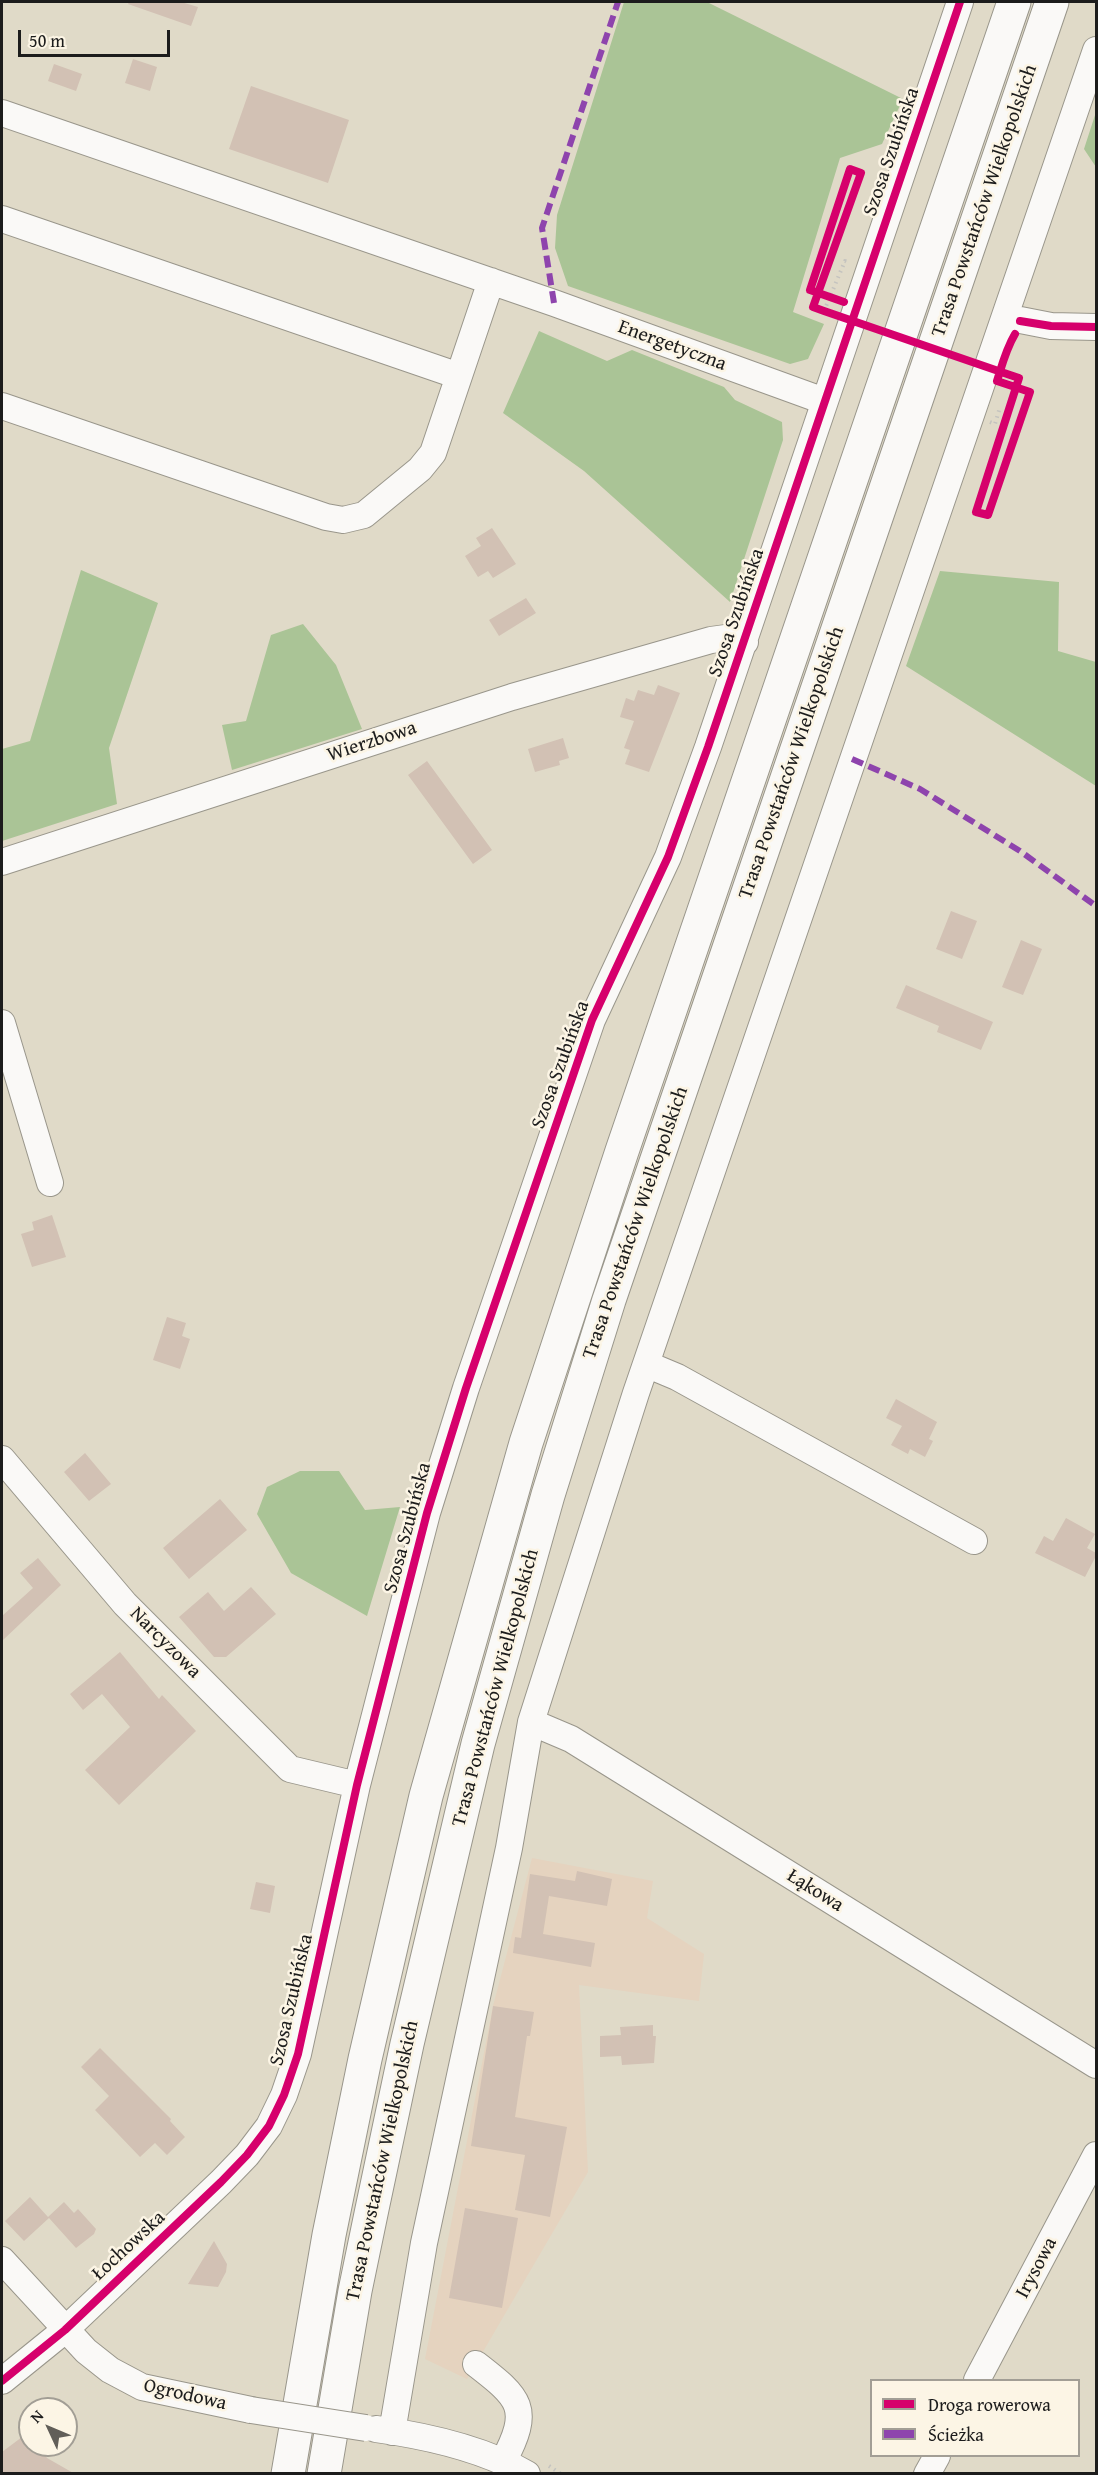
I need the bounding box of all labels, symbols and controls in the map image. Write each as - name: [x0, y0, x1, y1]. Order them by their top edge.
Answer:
- scale bar: [21, 18, 172, 56]
- text: 50 m: [29, 27, 65, 54]
- street label: Trasa Powstańców Wielkopolskich: [927, 62, 1043, 340]
- street label: Szosa Szubińska: [859, 84, 925, 220]
- street label: Energetyczna: [615, 315, 729, 377]
- street label: Szosa Szubińska: [704, 545, 770, 681]
- street label: Trasa Powstańców Wielkopolskich: [734, 624, 850, 902]
- street label: Wierzbowa: [324, 716, 420, 768]
- street label: Szosa Szubińska: [527, 998, 595, 1132]
- street label: Trasa Powstańców Wielkopolskich: [578, 1084, 694, 1362]
- street label: Szosa Szubińska: [379, 1460, 437, 1596]
- street label: Trasa Powstańców Wielkopolskich: [447, 1547, 545, 1829]
- street label: Narcyzowa: [124, 1602, 206, 1684]
- street label: Łąkowa: [782, 1864, 848, 1918]
- street label: Szosa Szubińska: [265, 1932, 319, 2068]
- street label: Trasa Powstańców Wielkopolskich: [341, 2018, 425, 2304]
- street label: Łochowska: [87, 2206, 171, 2286]
- street label: Irysowa: [1011, 2233, 1063, 2303]
- street label: Ogrodowa: [141, 2374, 229, 2416]
- legend: [870, 2379, 1080, 2457]
- text: Droga rowerowa: [928, 2391, 1051, 2418]
- north arrow: [18, 2397, 78, 2457]
- text: N: [24, 2404, 49, 2428]
- text: Ścieżka: [928, 2421, 984, 2448]

